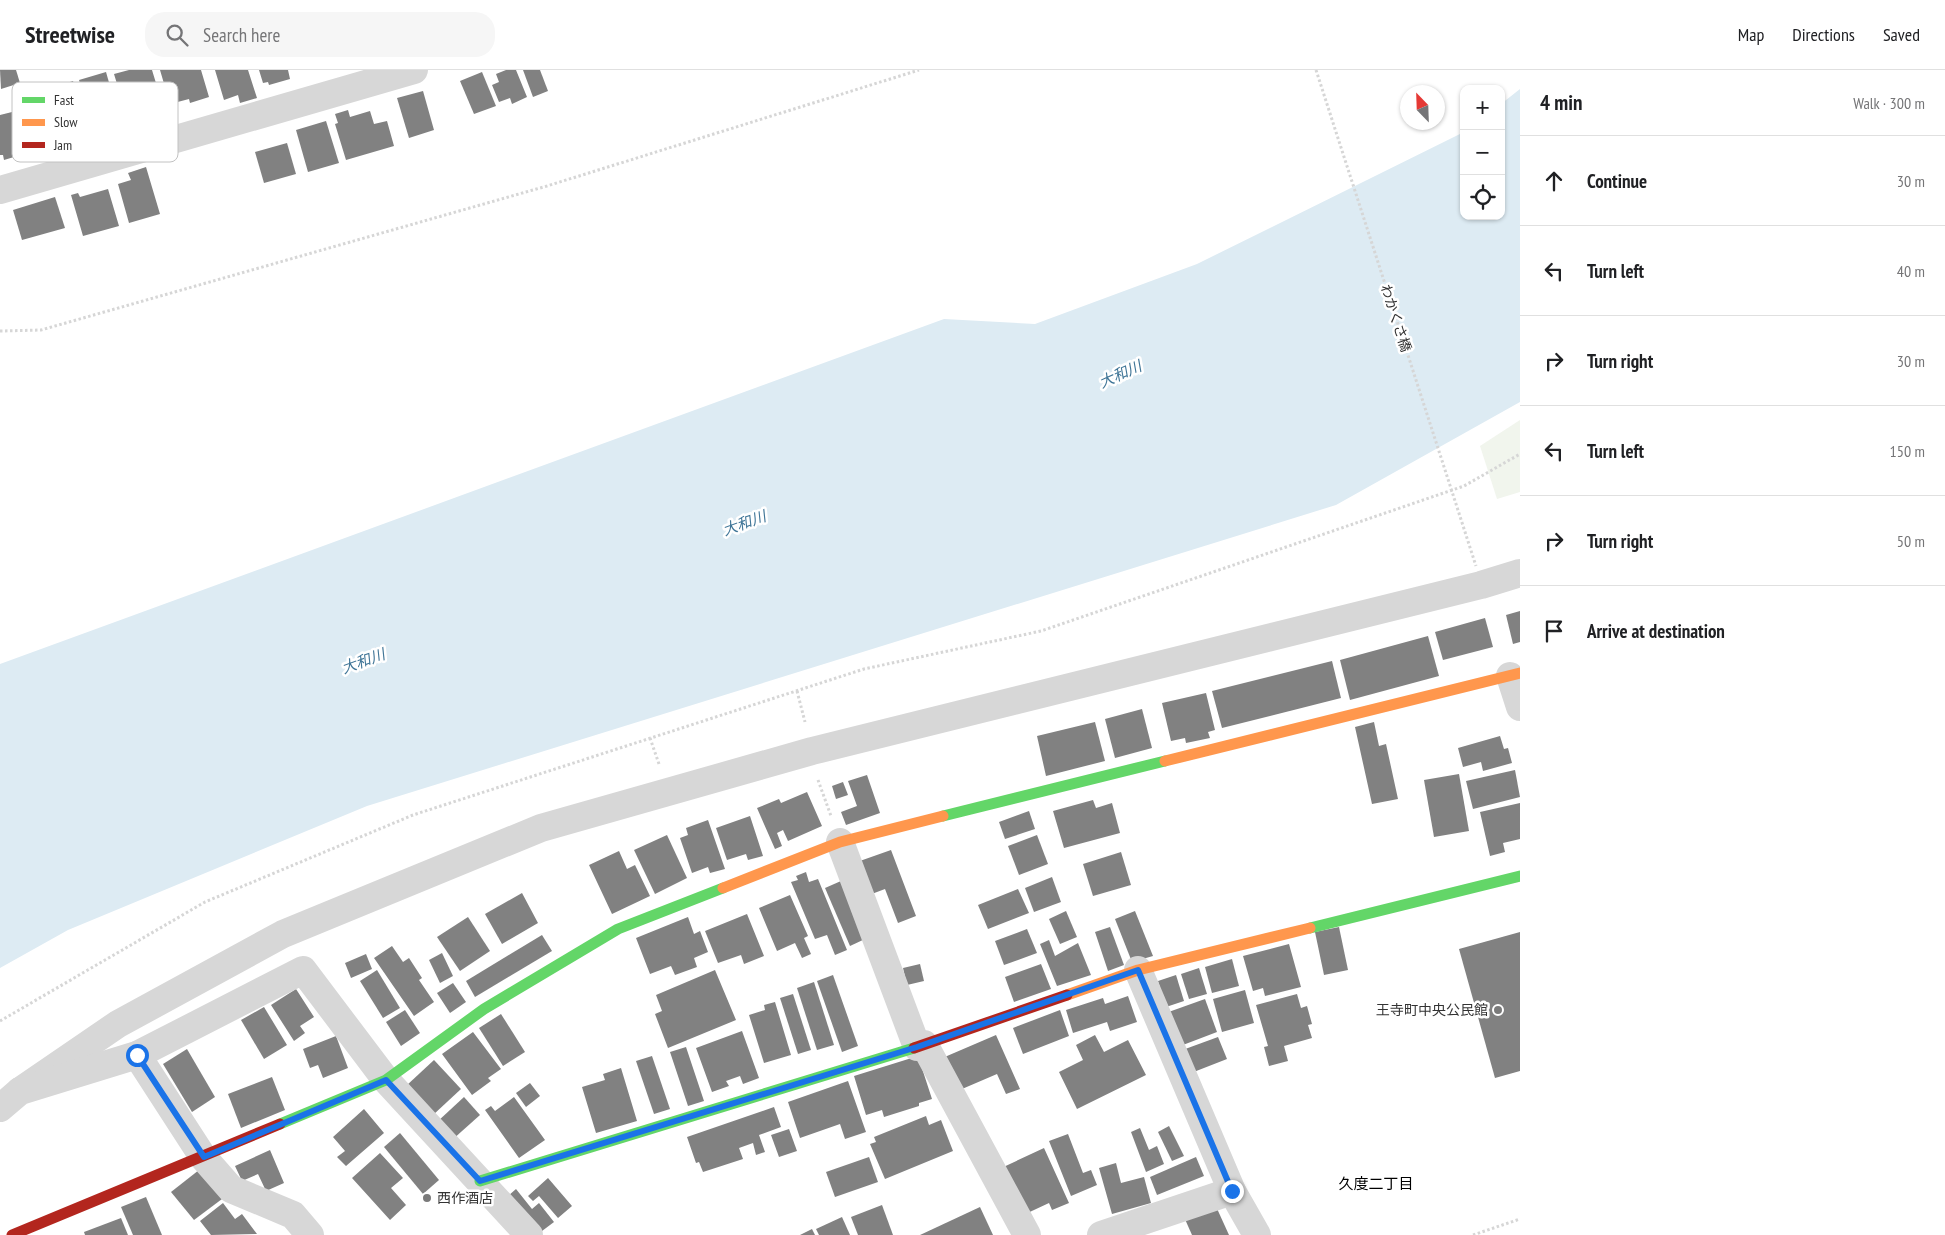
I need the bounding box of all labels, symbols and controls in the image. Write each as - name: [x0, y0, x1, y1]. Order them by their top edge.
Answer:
- search box: [145, 12, 495, 57]
- text: Streetwise: [25, 19, 115, 50]
- icon: search: [163, 21, 191, 49]
- text: Search here: [203, 23, 280, 47]
- text: Map: [1738, 23, 1764, 46]
- text: Directions: [1792, 23, 1855, 46]
- text: Saved: [1883, 23, 1920, 46]
- legend: [12, 82, 178, 162]
- north arrow: [1400, 85, 1445, 130]
- map controls: [1460, 85, 1505, 220]
- button: +: [1460, 85, 1505, 130]
- text: 4 min: [1540, 89, 1582, 116]
- text: Fast: [54, 91, 74, 109]
- text: Walk · 300 m: [1853, 93, 1925, 113]
- text: Slow: [54, 113, 78, 131]
- button: −: [1460, 130, 1505, 175]
- text: Jam: [53, 136, 72, 154]
- icon: ahead: [1540, 167, 1568, 195]
- text: Continue: [1587, 169, 1647, 193]
- text: 30 m: [1897, 171, 1925, 191]
- button: locate: [1460, 175, 1505, 220]
- icon: left: [1540, 257, 1568, 285]
- text: Turn left: [1587, 259, 1644, 283]
- text: 40 m: [1897, 261, 1925, 281]
- street label: わかくさ橋: [1377, 282, 1415, 354]
- icon: right: [1540, 347, 1568, 375]
- text: Turn right: [1587, 349, 1653, 373]
- text: 30 m: [1897, 351, 1925, 371]
- water label: 大和川: [1096, 355, 1146, 392]
- icon: left: [1540, 437, 1568, 465]
- text: Turn left: [1587, 439, 1644, 463]
- text: 150 m: [1890, 441, 1925, 461]
- water label: 大和川: [720, 506, 770, 540]
- icon: right: [1540, 527, 1568, 555]
- text: Turn right: [1587, 529, 1653, 553]
- text: 50 m: [1897, 531, 1925, 551]
- icon: arrive: [1540, 617, 1568, 645]
- text: Arrive at destination: [1587, 619, 1725, 643]
- water label: 大和川: [339, 644, 389, 678]
- place label: 王寺町中央公民館: [1376, 1001, 1488, 1019]
- marker: 王寺町中央公民館: [1492, 1004, 1504, 1016]
- route start: [126, 1044, 149, 1067]
- district label: 久度二丁目: [1338, 1174, 1414, 1193]
- route end: [1221, 1180, 1244, 1203]
- place label: 西作酒店: [437, 1189, 493, 1207]
- marker: 西作酒店: [421, 1192, 433, 1204]

